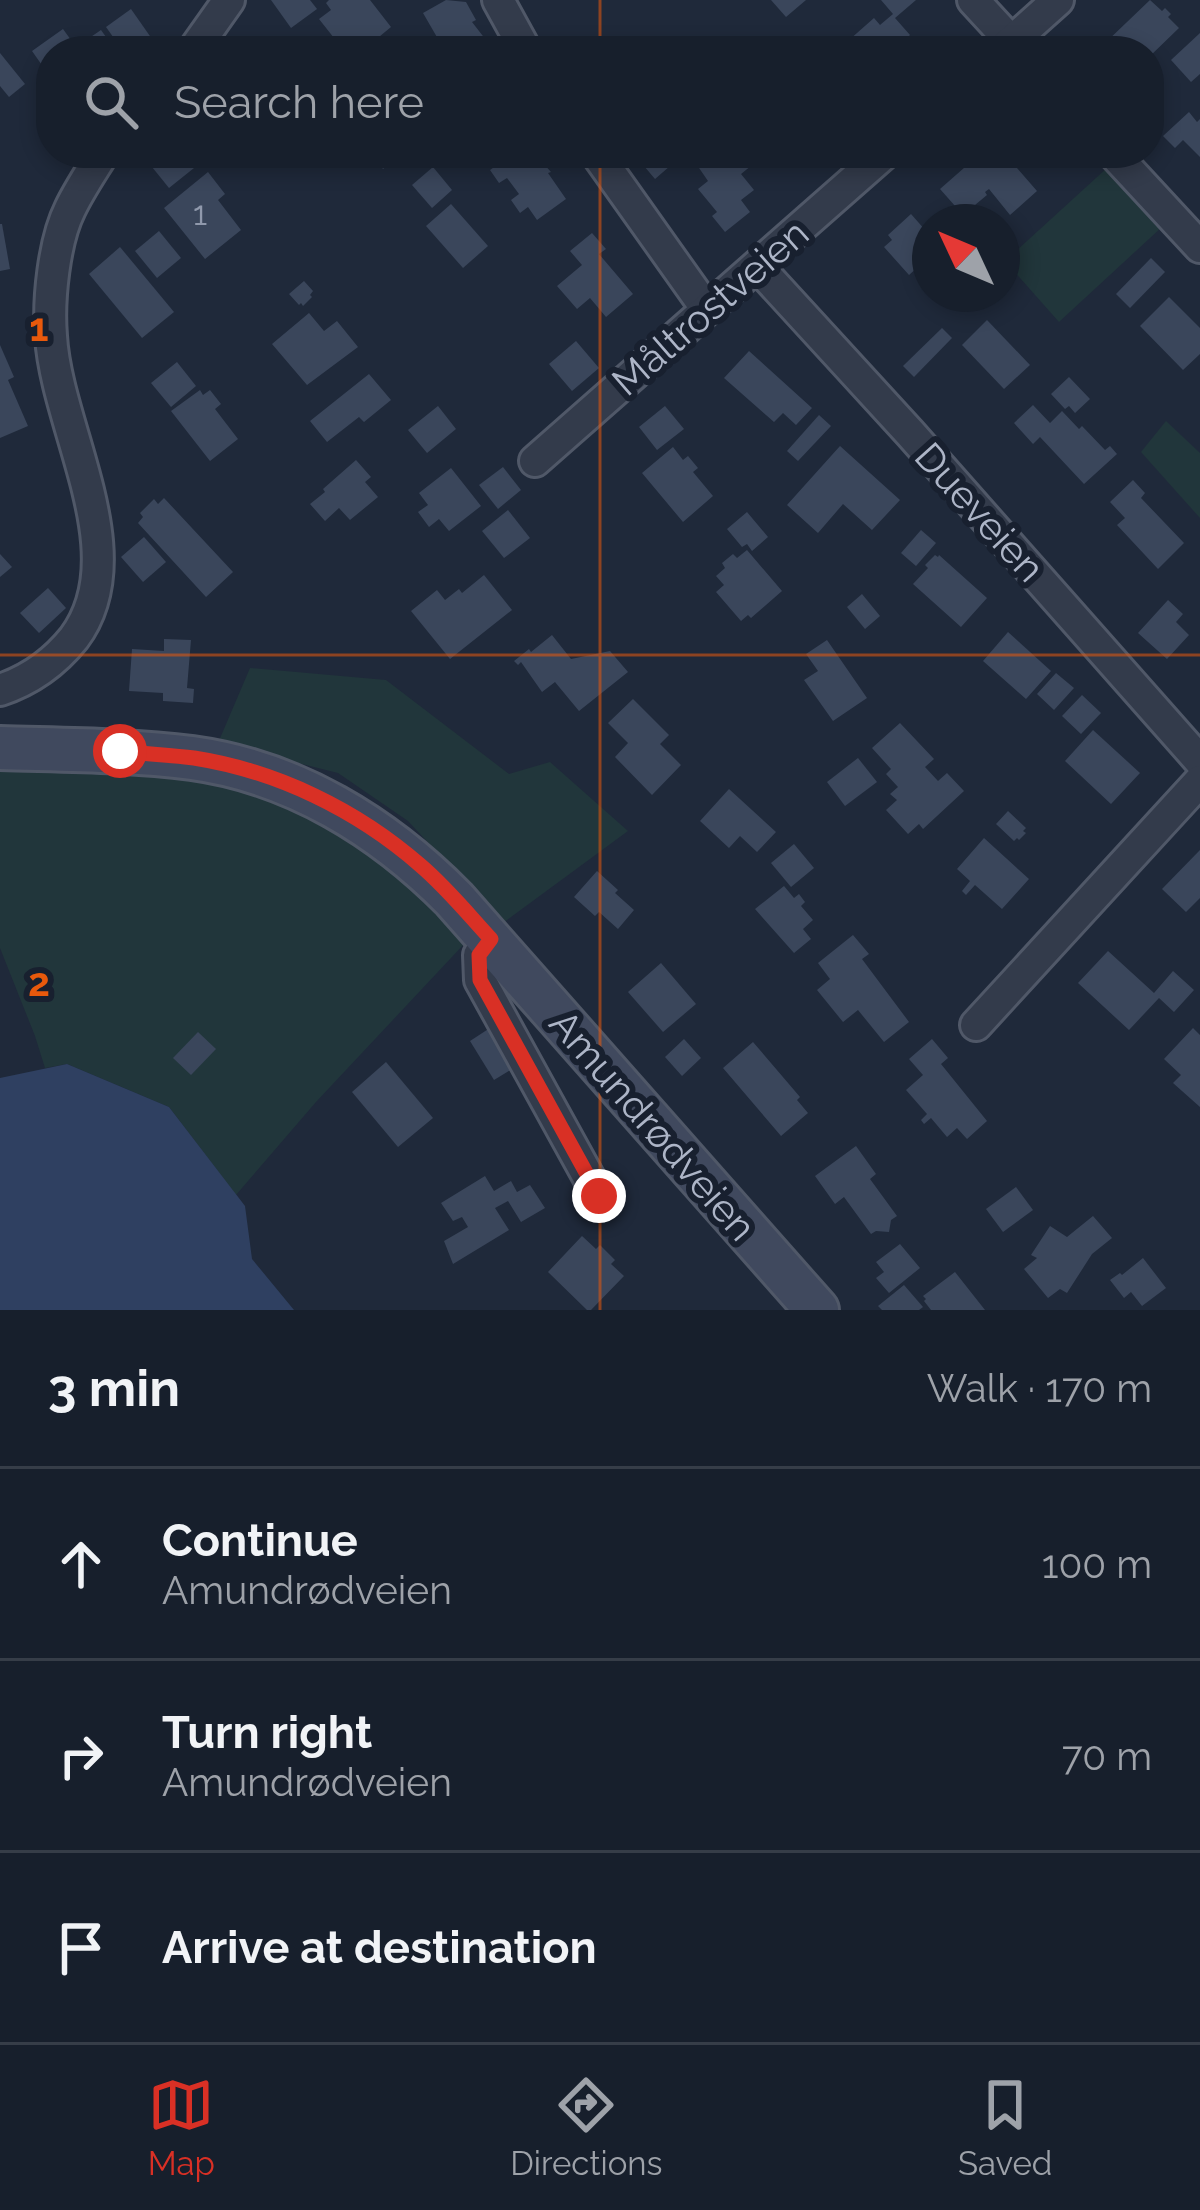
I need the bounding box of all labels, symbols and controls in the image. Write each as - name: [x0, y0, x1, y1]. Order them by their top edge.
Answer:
- search box: [36, 36, 1164, 168]
- icon: search: [78, 69, 144, 135]
- text: Search here: [174, 76, 424, 129]
- house number: 1: [193, 194, 207, 233]
- north arrow: [912, 204, 1020, 312]
- street label: Måltrostveien: [603, 210, 817, 404]
- text: 1: [29, 304, 49, 350]
- street label: Dueveien: [906, 433, 1054, 591]
- route start: [93, 724, 147, 778]
- text: 2: [28, 959, 50, 1005]
- street label: Amundrødveien: [541, 1000, 765, 1250]
- route end: [572, 1169, 626, 1223]
- text: 3 min: [48, 1358, 180, 1418]
- text: Walk · 170 m: [927, 1365, 1152, 1411]
- text: Continue: [162, 1514, 358, 1567]
- icon: ahead: [48, 1531, 114, 1597]
- text: 100 m: [1042, 1541, 1152, 1587]
- text: Amundrødveien: [162, 1567, 452, 1613]
- text: Turn right: [162, 1706, 372, 1759]
- icon: right: [48, 1723, 114, 1789]
- text: 70 m: [1062, 1733, 1152, 1779]
- text: Amundrødveien: [162, 1759, 452, 1805]
- icon: arrive: [48, 1915, 114, 1981]
- text: Arrive at destination: [162, 1921, 597, 1974]
- tab: Map: [148, 2072, 215, 2183]
- tab: Directions: [510, 2072, 663, 2183]
- tab: Saved: [958, 2072, 1052, 2183]

